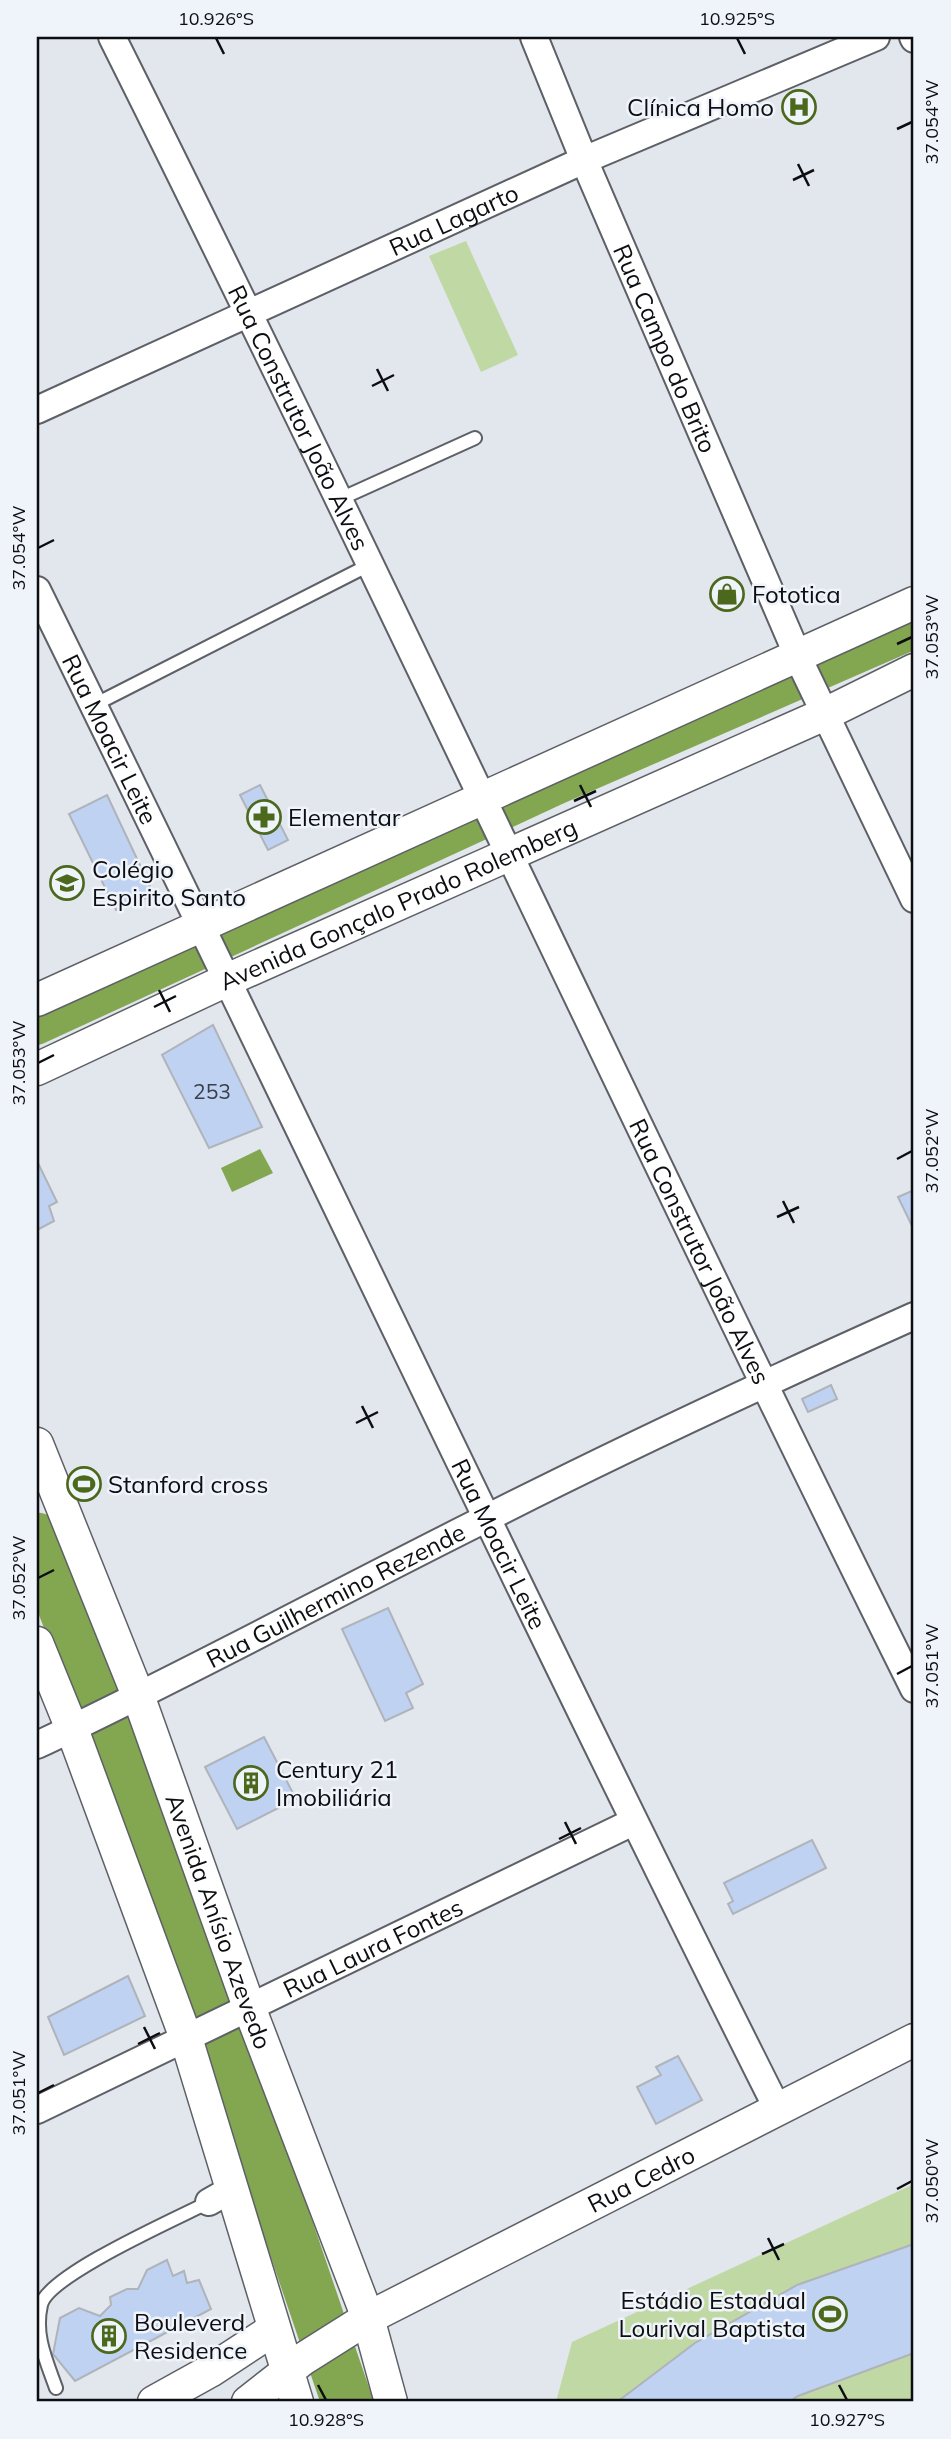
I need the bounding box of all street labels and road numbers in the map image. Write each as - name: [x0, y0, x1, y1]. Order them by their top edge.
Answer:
- street label: Rua Lagarto: [384, 177, 523, 262]
- street label: Rua Campo do Brito: [607, 240, 723, 457]
- street label: Rua Construtor João Alves: [222, 280, 376, 555]
- street label: Rua Moacir Leite: [56, 649, 164, 829]
- street label: Avenida Gonçalo Prado Rolemberg: [215, 811, 581, 996]
- street label: Rua Construtor João Alves: [623, 1114, 777, 1389]
- street label: Rua Moacir Leite: [445, 1454, 553, 1634]
- street label: Rua Guilhermino Rezende: [201, 1516, 470, 1674]
- street label: Avenida Anísio Azevedo: [159, 1790, 279, 2053]
- street label: Rua Laura Fontes: [278, 1892, 468, 2004]
- street label: Rua Cedro: [582, 2139, 700, 2219]

